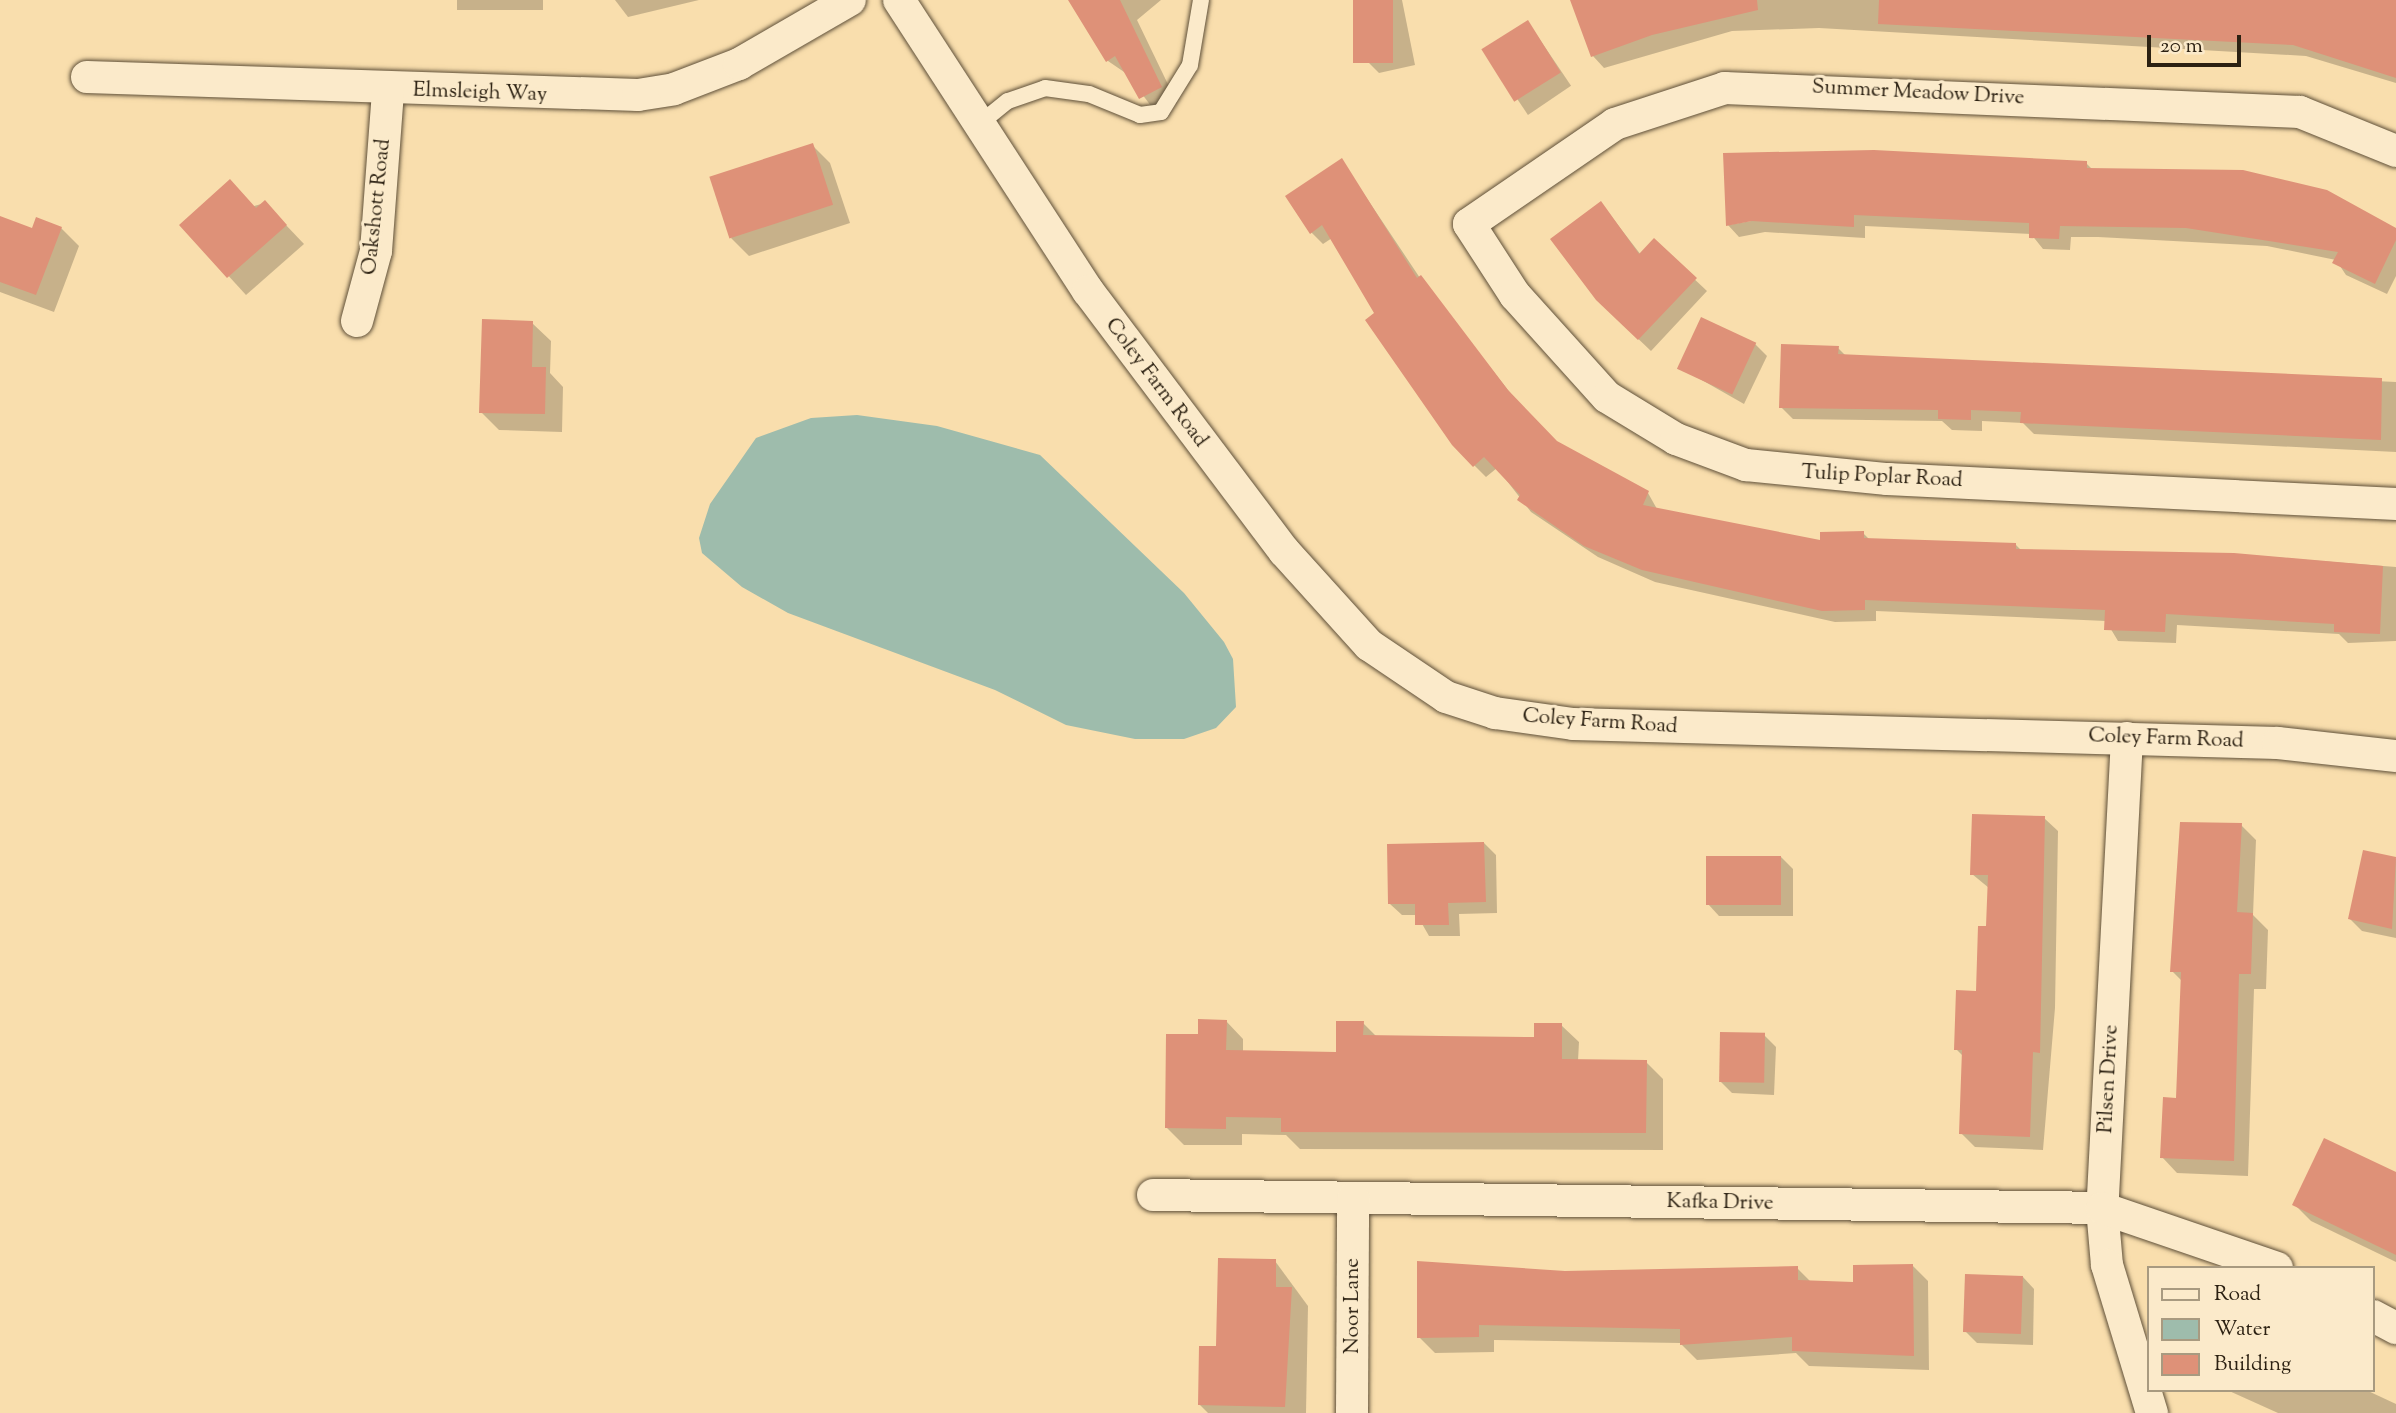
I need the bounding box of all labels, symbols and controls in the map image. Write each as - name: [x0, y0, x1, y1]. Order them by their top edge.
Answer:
- scale bar: [2151, 21, 2246, 65]
- text: 20 m: [2160, 32, 2203, 62]
- street label: Summer Meadow Drive: [1811, 75, 2025, 111]
- street label: Elmsleigh Way: [412, 78, 548, 108]
- street label: Oakshott Road: [357, 138, 397, 276]
- street label: Coley Farm Road: [1099, 313, 1213, 453]
- street label: Tulip Poplar Road: [1801, 460, 1963, 494]
- street label: Coley Farm Road: [1522, 704, 1678, 740]
- street label: Coley Farm Road: [2088, 724, 2244, 754]
- street label: Pilsen Drive: [2094, 1024, 2124, 1134]
- street label: Kafka Drive: [1666, 1189, 1774, 1217]
- street label: Noor Lane: [1340, 1258, 1366, 1354]
- legend: [2148, 1266, 2375, 1392]
- text: Road: [2214, 1280, 2261, 1310]
- text: Water: [2214, 1315, 2270, 1345]
- text: Building: [2214, 1350, 2291, 1380]

